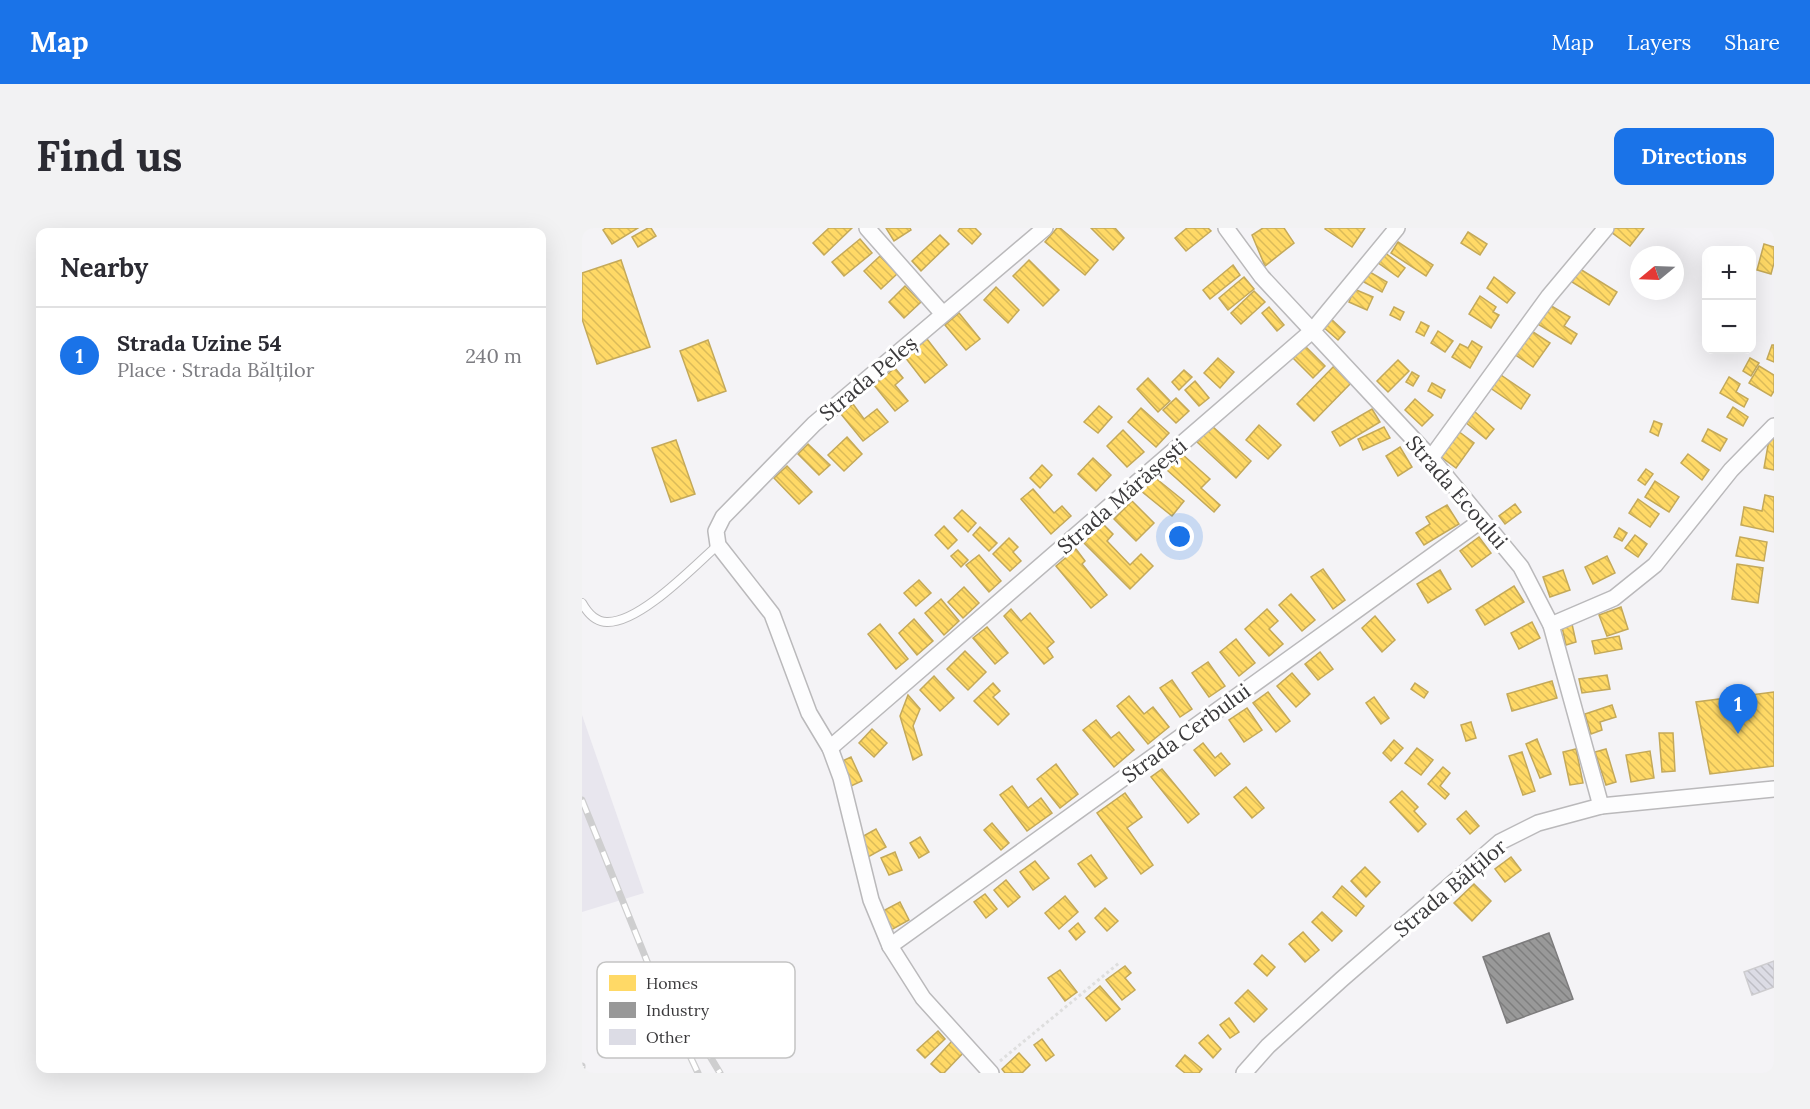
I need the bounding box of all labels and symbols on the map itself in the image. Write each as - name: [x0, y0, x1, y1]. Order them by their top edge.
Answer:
- north arrow: [1630, 246, 1684, 300]
- street label: Strada Peleș: [814, 329, 922, 427]
- street label: Strada Ecoului: [1400, 430, 1514, 554]
- street label: Strada Mărășești: [1051, 432, 1193, 560]
- your location: [1165, 522, 1194, 551]
- street label: Strada Cerbului: [1116, 677, 1256, 789]
- pin: 1: [1718, 684, 1758, 734]
- street label: Strada Bălților: [1388, 833, 1512, 943]
- legend: [597, 962, 795, 1058]
- text: Homes: [646, 973, 698, 993]
- text: Industry: [646, 1000, 710, 1020]
- text: Other: [646, 1027, 690, 1047]

